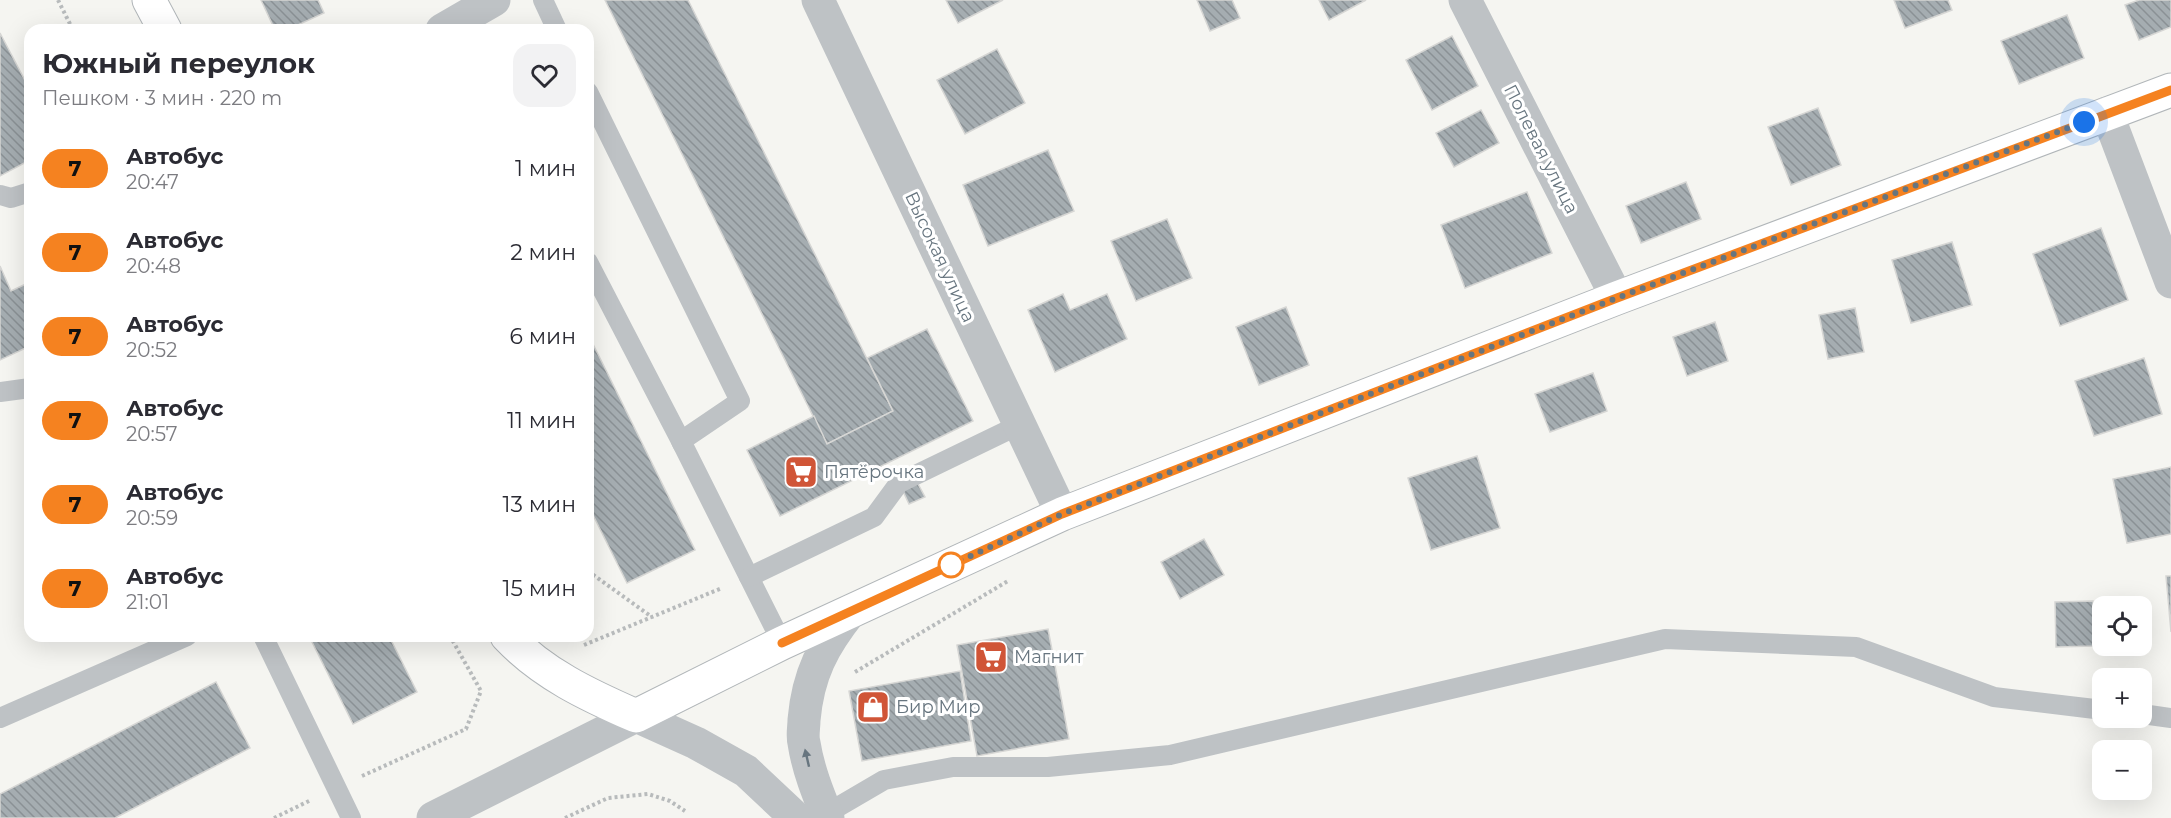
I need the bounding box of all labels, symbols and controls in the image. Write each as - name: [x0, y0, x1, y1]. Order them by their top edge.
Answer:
- button: heart: [513, 44, 576, 107]
- text: Южный переулок: [42, 46, 315, 80]
- street label: Полевая улица: [1499, 81, 1583, 217]
- text: Пешком · 3 мин · 220 m: [42, 86, 282, 110]
- your location: [2069, 107, 2099, 137]
- text: Автобус: [126, 143, 224, 170]
- text: 1 мин: [515, 155, 576, 182]
- text: 7: [68, 156, 82, 181]
- text: 20:47: [126, 170, 179, 194]
- street label: Высокая улица: [900, 188, 980, 326]
- text: Автобус: [126, 227, 224, 254]
- text: 2 мин: [510, 239, 576, 266]
- text: 7: [68, 240, 82, 265]
- text: 20:48: [126, 254, 181, 278]
- text: Автобус: [126, 311, 224, 338]
- text: 6 мин: [509, 323, 576, 350]
- text: 7: [68, 324, 82, 349]
- text: 20:52: [126, 338, 177, 362]
- text: Автобус: [126, 395, 224, 422]
- text: 11 мин: [507, 407, 576, 434]
- text: 7: [68, 408, 82, 433]
- text: 20:57: [126, 422, 178, 446]
- supermarket icon: Пятёрочка: [783, 454, 819, 490]
- place label: Пятёрочка: [824, 461, 924, 483]
- text: Автобус: [126, 479, 224, 506]
- text: 13 мин: [503, 491, 576, 518]
- text: 7: [68, 492, 82, 517]
- text: 20:59: [126, 506, 178, 530]
- unlabelled marker: [938, 552, 964, 578]
- text: Автобус: [126, 563, 224, 590]
- text: 15 мин: [502, 575, 576, 602]
- text: 7: [68, 576, 82, 601]
- text: 21:01: [126, 590, 169, 614]
- map controls: [2092, 596, 2152, 800]
- button: locate: [2092, 596, 2152, 656]
- supermarket icon: Магнит: [973, 639, 1009, 675]
- place label: Магнит: [1014, 646, 1084, 668]
- button: +: [2092, 668, 2152, 728]
- shop icon: Бир Мир: [855, 689, 891, 725]
- place label: Бир Мир: [896, 696, 981, 718]
- button: −: [2092, 740, 2152, 800]
- one-way arrow: [802, 749, 812, 767]

